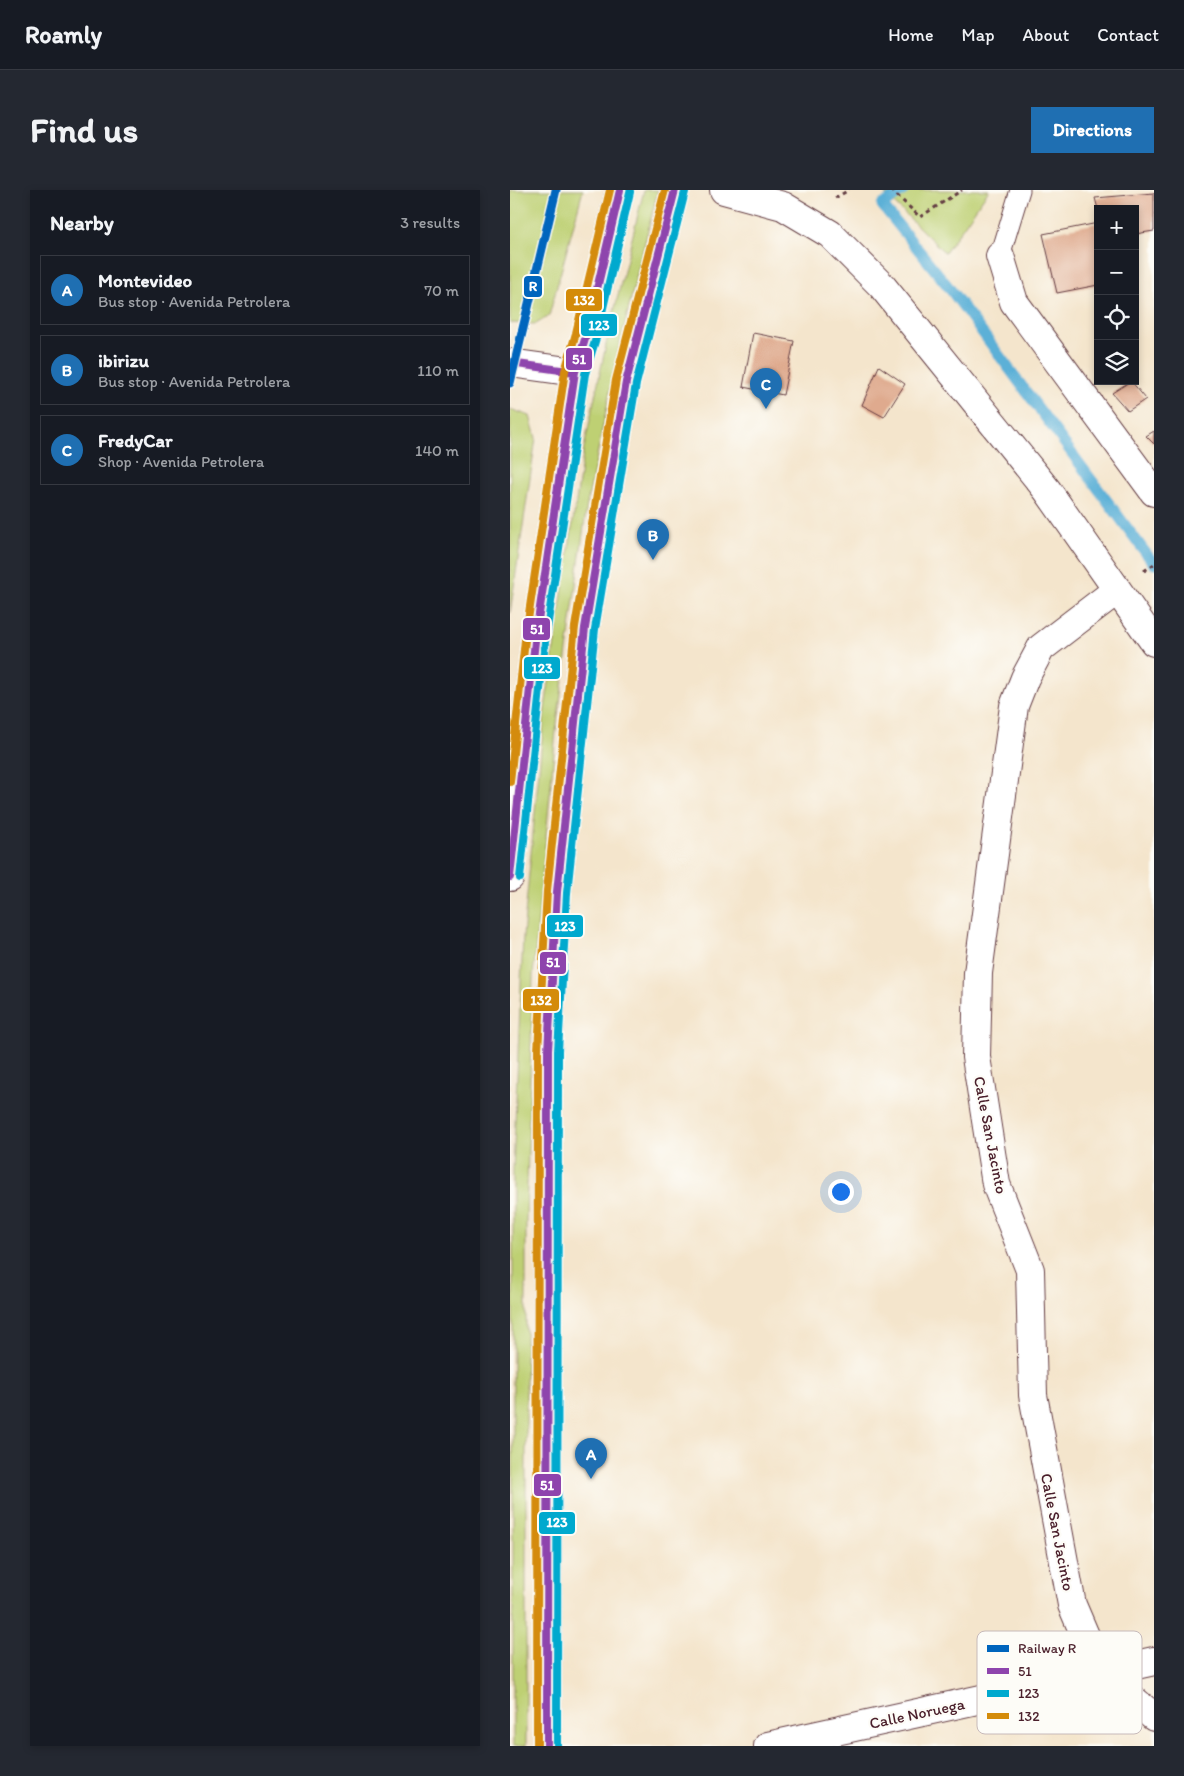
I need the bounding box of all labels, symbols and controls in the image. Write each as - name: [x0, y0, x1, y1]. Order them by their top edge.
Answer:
- text: Roamly: [25, 20, 102, 49]
- text: Home: [888, 24, 934, 46]
- text: Map: [962, 24, 995, 46]
- text: About: [1023, 24, 1069, 46]
- text: Contact: [1097, 24, 1159, 46]
- button: Directions: [1031, 107, 1154, 153]
- text: Find us: [30, 109, 138, 151]
- map controls: [1094, 205, 1139, 385]
- button: +: [1094, 205, 1139, 250]
- text: Nearby: [50, 210, 114, 235]
- text: 3 results: [400, 213, 460, 232]
- button: −: [1094, 250, 1139, 295]
- text: Montevideo: [98, 269, 192, 292]
- line badge: R: [523, 275, 543, 298]
- text: R: [529, 278, 538, 295]
- text: A: [62, 281, 72, 300]
- text: 70 m: [424, 281, 459, 300]
- line badge: 132: [565, 288, 603, 312]
- text: Bus stop · Avenida Petrolera: [98, 292, 290, 311]
- text: 132: [573, 292, 595, 309]
- button: locate: [1094, 295, 1139, 340]
- line badge: 123: [580, 313, 618, 337]
- text: 123: [588, 317, 610, 334]
- button: layers: [1094, 340, 1139, 385]
- line badge: 51: [565, 347, 593, 371]
- text: ibirizu: [98, 349, 149, 372]
- text: 51: [572, 351, 586, 368]
- text: B: [62, 361, 72, 380]
- text: 110 m: [417, 361, 459, 380]
- pin: C: [750, 368, 782, 409]
- text: Bus stop · Avenida Petrolera: [98, 372, 290, 391]
- text: FredyCar: [98, 429, 172, 452]
- text: C: [62, 441, 72, 460]
- text: 140 m: [415, 441, 459, 460]
- text: Shop · Avenida Petrolera: [98, 452, 264, 471]
- pin: B: [637, 519, 669, 560]
- line badge: 51: [522, 617, 551, 641]
- text: 51: [530, 621, 544, 638]
- line badge: 123: [523, 656, 561, 680]
- text: 123: [531, 660, 553, 677]
- line badge: 123: [546, 914, 584, 938]
- text: 123: [554, 918, 576, 935]
- line badge: 51: [539, 951, 567, 975]
- text: 51: [546, 954, 560, 971]
- line badge: 132: [522, 988, 560, 1012]
- text: 132: [530, 992, 552, 1009]
- street label: Calle San Jacinto: [970, 1075, 1011, 1195]
- your location: [828, 1179, 854, 1205]
- pin: A: [575, 1438, 607, 1479]
- street label: Calle San Jacinto: [1037, 1472, 1078, 1592]
- line badge: 51: [533, 1473, 562, 1497]
- text: 51: [540, 1477, 554, 1494]
- line badge: 123: [538, 1511, 576, 1535]
- text: 123: [546, 1514, 568, 1531]
- legend: [977, 1631, 1142, 1734]
- text: Railway R: [1018, 1640, 1076, 1657]
- text: 51: [1018, 1663, 1032, 1680]
- text: 123: [1018, 1685, 1040, 1702]
- street label: Calle Noruega: [868, 1694, 967, 1733]
- text: 132: [1018, 1708, 1040, 1725]

